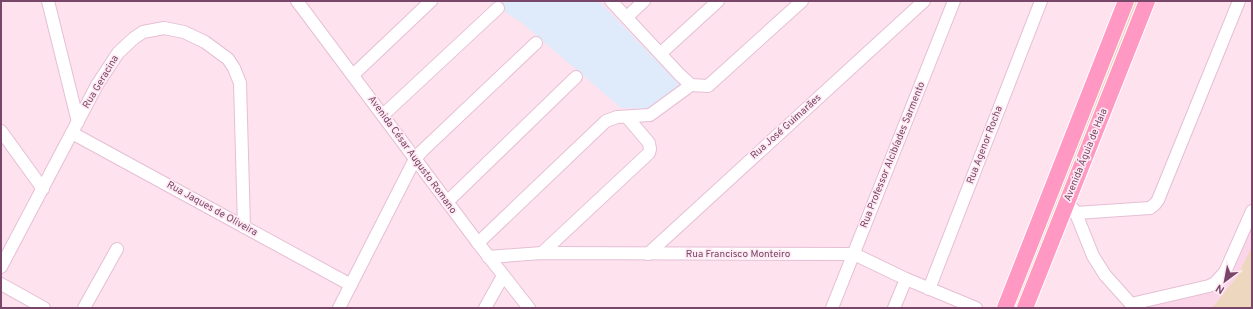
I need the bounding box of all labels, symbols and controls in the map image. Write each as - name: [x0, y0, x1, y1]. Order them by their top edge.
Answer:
- street label: Rua Geracina: [80, 53, 122, 111]
- street label: Rua Professor Alcibíades Sarmento: [858, 80, 929, 230]
- street label: Rua José Guimarães: [748, 92, 824, 162]
- street label: Avenida César Augusto Romano: [365, 93, 460, 217]
- street label: Rua Agenor Rocha: [964, 104, 1006, 186]
- street label: Avenida Águia de Haia: [1061, 107, 1111, 203]
- street label: Rua Jaques de Oliveira: [164, 179, 260, 239]
- street label: Rua Francisco Monteiro: [686, 248, 791, 261]
- north arrow: [1205, 261, 1245, 301]
- text: N: [1213, 281, 1227, 297]

